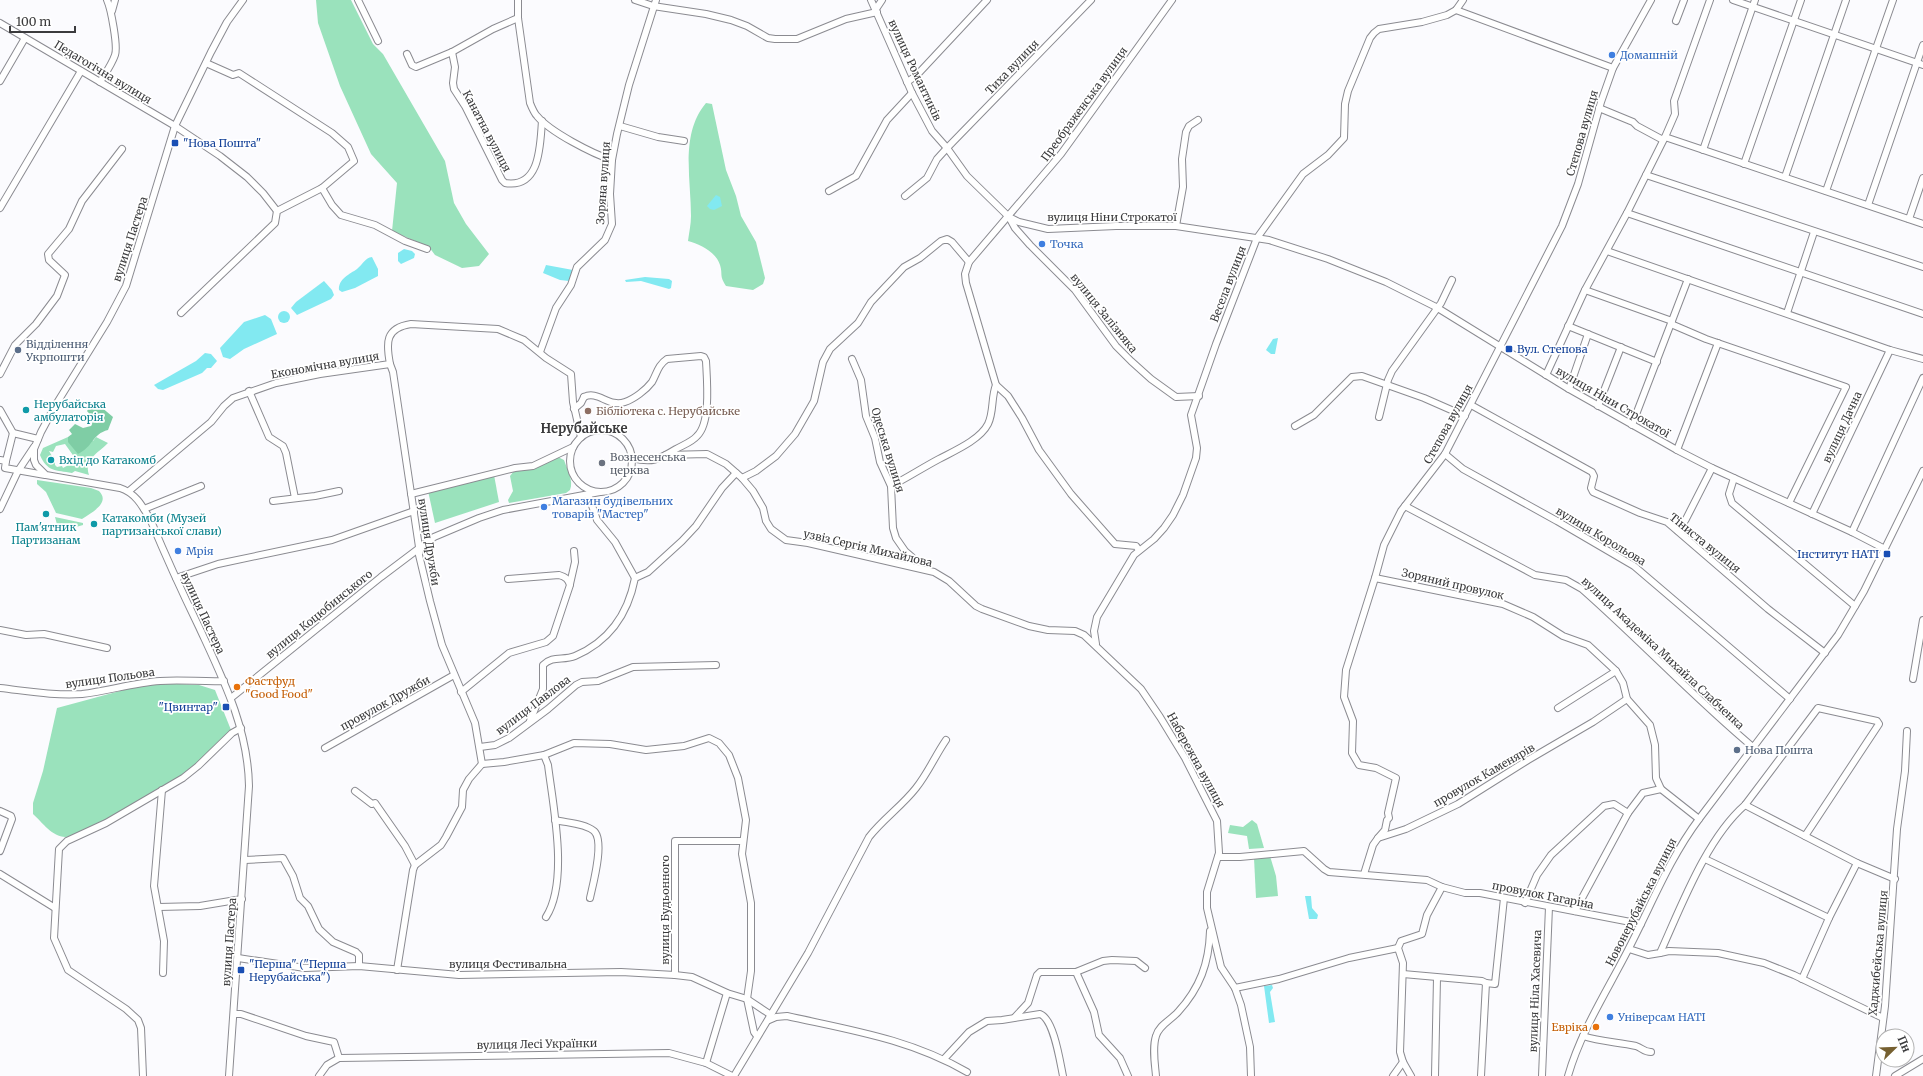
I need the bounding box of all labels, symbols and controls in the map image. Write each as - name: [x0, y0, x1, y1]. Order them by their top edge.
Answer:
- scale bar: [10, 8, 75, 34]
- text: 100 m: [16, 14, 51, 29]
- street label: вулиця Романтиків: [885, 17, 945, 123]
- street label: Тиха вулиця: [982, 36, 1042, 97]
- street label: Педагогічна вулиця: [52, 37, 155, 107]
- street label: Преображенська вулиця: [1038, 44, 1131, 164]
- place label: Домашній: [1620, 48, 1678, 62]
- marker: Домашній: [1607, 50, 1617, 60]
- street label: Канатна вулиця: [460, 88, 515, 175]
- street label: Степова вулиця: [1563, 88, 1601, 178]
- place label: "Нова Пошта": [183, 136, 261, 150]
- marker: "Нова Пошта": [170, 138, 180, 148]
- street label: Зоряна вулиця: [593, 141, 613, 225]
- street label: вулиця Пастера: [110, 195, 150, 283]
- street label: вулиця Ніни Строкатої: [1047, 210, 1177, 224]
- place label: Точка: [1050, 237, 1083, 251]
- marker: Точка: [1037, 239, 1047, 249]
- street label: Весела вулиця: [1207, 243, 1249, 324]
- street label: вулиця Залізняка: [1068, 270, 1141, 356]
- place label: Відділення Укрпошти: [25, 337, 89, 364]
- place label: Вул. Степова: [1517, 342, 1588, 356]
- marker: Вул. Степова: [1504, 344, 1514, 354]
- marker: Відділення Укрпошти: [13, 345, 23, 355]
- street label: Економічна вулиця: [270, 349, 381, 381]
- street label: вулиця Ніни Строкатої: [1553, 364, 1673, 441]
- street label: Степова вулиця: [1420, 381, 1476, 466]
- street label: вулиця Дачна: [1819, 389, 1865, 465]
- place label: Нерубайська амбулаторія: [34, 397, 106, 424]
- place label: Бібліотека с. Нерубайське: [596, 404, 740, 418]
- marker: Нерубайська амбулаторія: [21, 405, 31, 415]
- marker: Бібліотека с. Нерубайське: [583, 406, 593, 416]
- street label: Одеська вулиця: [868, 406, 908, 495]
- district label: Нерубайське: [540, 420, 628, 437]
- place label: Вознесенська церква: [610, 450, 686, 477]
- place label: Вхід до Катакомб: [59, 453, 156, 467]
- marker: Вхід до Катакомб: [46, 455, 56, 465]
- marker: Вознесенська церква: [597, 458, 607, 468]
- place label: Магазин будівельних товарів "Мастер": [552, 494, 673, 521]
- street label: вулиця Дружби: [415, 497, 443, 587]
- marker: Магазин будівельних товарів "Мастер": [539, 502, 549, 512]
- street label: вулиця Корольова: [1553, 504, 1649, 568]
- marker: Пам'ятник Партизанам: [41, 509, 51, 519]
- street label: Тіниста вулиця: [1667, 510, 1744, 576]
- place label: Катакомби (Музей партизанської слави): [102, 511, 222, 538]
- marker: Катакомби (Музей партизанської слави): [89, 519, 99, 529]
- place label: Пам'ятник Партизанам: [11, 520, 81, 547]
- street label: узвіз Сергія Михайлова: [802, 526, 934, 570]
- place label: Мрія: [186, 544, 214, 558]
- marker: Мрія: [173, 546, 183, 556]
- place label: Інститут НАТІ: [1797, 547, 1879, 561]
- marker: Інститут НАТІ: [1882, 549, 1892, 559]
- street label: Зоряний провулок: [1400, 565, 1506, 603]
- street label: вулиця Коцюбинського: [263, 566, 375, 661]
- street label: вулиця Пастера: [178, 570, 228, 656]
- street label: вулиця Академіка Михайла Слабченка: [1579, 574, 1747, 732]
- street label: вулиця Польова: [64, 665, 156, 691]
- street label: провулок Дружби: [338, 672, 433, 733]
- street label: вулиця Павлова: [493, 672, 573, 738]
- place label: Фастфуд "Good Food": [245, 674, 313, 701]
- marker: Фастфуд "Good Food": [232, 682, 242, 692]
- place label: "Цвинтар": [159, 700, 218, 714]
- marker: "Цвинтар": [221, 702, 231, 712]
- street label: Набережна вулиця: [1164, 710, 1228, 810]
- street label: провулок Каменярів: [1431, 740, 1538, 810]
- place label: Нова Пошта: [1745, 743, 1813, 757]
- marker: Нова Пошта: [1732, 745, 1742, 755]
- street label: Новонерубайська вулиця: [1603, 835, 1680, 968]
- street label: вулиця Будьонного: [658, 855, 672, 965]
- street label: провулок Гагаріна: [1491, 878, 1595, 912]
- street label: Хаджибейська вулиця: [1866, 889, 1891, 1016]
- street label: вулиця Пастера: [219, 897, 239, 987]
- street label: вулиця Ніла Хасевича: [1526, 929, 1544, 1053]
- place label: "Перша" ("Перша Нерубайська"): [249, 957, 346, 984]
- street label: вулиця Фестивальна: [449, 957, 567, 971]
- marker: "Перша" ("Перша Нерубайська"): [236, 965, 246, 975]
- place label: Універсам НАТІ: [1617, 1010, 1706, 1024]
- marker: Універсам НАТІ: [1605, 1012, 1615, 1022]
- place label: Евріка: [1552, 1020, 1588, 1034]
- marker: Евріка: [1591, 1022, 1601, 1032]
- north arrow: [1875, 1028, 1915, 1068]
- text: Пн: [1895, 1034, 1914, 1055]
- street label: вулиця Лесі Українки: [477, 1036, 598, 1052]

